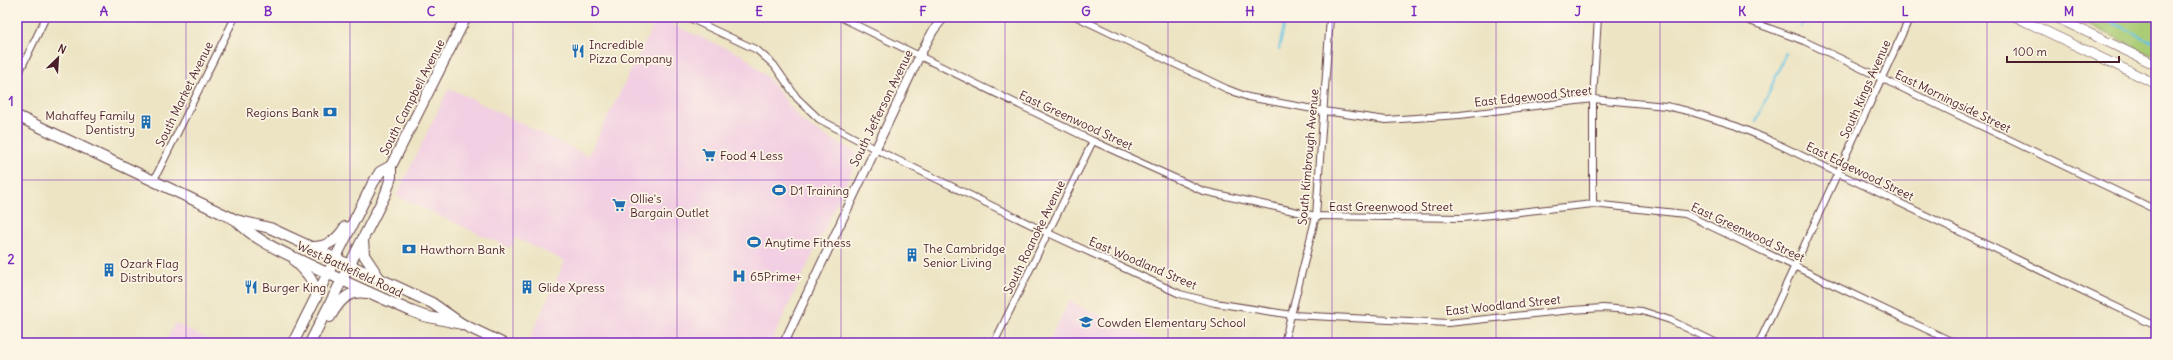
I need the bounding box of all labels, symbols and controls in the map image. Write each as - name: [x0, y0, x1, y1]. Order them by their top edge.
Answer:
- text: A: [100, 3, 109, 20]
- text: B: [264, 3, 273, 20]
- text: C: [427, 3, 436, 20]
- text: D: [590, 3, 600, 20]
- text: E: [755, 3, 763, 20]
- text: F: [919, 3, 927, 20]
- text: G: [1081, 3, 1091, 20]
- text: H: [1245, 3, 1255, 20]
- text: I: [1411, 3, 1417, 20]
- text: J: [1575, 3, 1582, 20]
- text: K: [1738, 3, 1747, 20]
- text: L: [1901, 3, 1909, 20]
- text: M: [2064, 3, 2074, 20]
- street label: South Campbell Avenue: [376, 37, 448, 157]
- place label: Incredible Pizza Company: [589, 37, 672, 66]
- street label: South Kings Avenue: [1836, 37, 1894, 141]
- north arrow: [38, 38, 78, 78]
- scale bar: [2007, 38, 2119, 64]
- street label: South Market Avenue: [152, 39, 216, 149]
- text: N: [56, 41, 69, 57]
- restaurant icon: Incredible Pizza Company: [570, 43, 586, 59]
- text: 100 m: [2013, 44, 2047, 59]
- street label: South Jefferson Avenue: [846, 47, 916, 169]
- street label: East Morningside Street: [1893, 66, 2013, 136]
- street label: East Edgewood Street: [1474, 82, 1592, 110]
- street label: East Greenwood Street: [1017, 87, 1135, 153]
- street label: South Kimbrough Avenue: [1295, 88, 1321, 226]
- text: 1: [8, 93, 14, 110]
- bank icon: Regions Bank: [322, 104, 338, 120]
- place label: Regions Bank: [246, 105, 319, 120]
- place label: Mahaffey Family Dentistry: [45, 108, 135, 137]
- building icon: Mahaffey Family Dentistry: [138, 114, 154, 130]
- street label: East Edgewood Street: [1804, 138, 1916, 204]
- supermarket icon: Food 4 Less: [701, 147, 717, 163]
- place label: Food 4 Less: [720, 148, 783, 163]
- street label: South Roanoke Avenue: [1000, 178, 1068, 296]
- sports icon: D1 Training: [771, 182, 787, 198]
- place label: D1 Training: [790, 183, 849, 198]
- place label: Ollie's Bargain Outlet: [630, 191, 709, 220]
- supermarket icon: Ollie's Bargain Outlet: [611, 197, 627, 213]
- street label: East Greenwood Street: [1329, 199, 1453, 214]
- street label: East Greenwood Street: [1689, 199, 1807, 265]
- sports icon: Anytime Fitness: [746, 234, 762, 250]
- street label: East Woodland Street: [1087, 234, 1199, 292]
- place label: Anytime Fitness: [765, 235, 851, 250]
- street label: West Battlefield Road: [295, 238, 405, 300]
- bank icon: Hawthorn Bank: [401, 241, 417, 257]
- place label: The Cambridge Senior Living: [923, 241, 1005, 270]
- place label: Hawthorn Bank: [420, 242, 505, 257]
- building icon: The Cambridge Senior Living: [904, 247, 920, 263]
- text: 2: [7, 251, 15, 268]
- place label: Ozark Flag Distributors: [120, 256, 183, 285]
- building icon: Ozark Flag Distributors: [101, 262, 117, 278]
- hospital icon: 65Prime+: [731, 268, 747, 284]
- place label: 65Prime+: [750, 269, 802, 284]
- restaurant icon: Burger King: [243, 279, 259, 295]
- building icon: Glide Xpress: [519, 279, 535, 295]
- place label: Burger King: [262, 280, 326, 295]
- place label: Glide Xpress: [538, 280, 605, 295]
- street label: East Woodland Street: [1445, 292, 1561, 318]
- school or university icon: Cowden Elementary School: [1078, 314, 1094, 330]
- place label: Cowden Elementary School: [1097, 315, 1246, 330]

